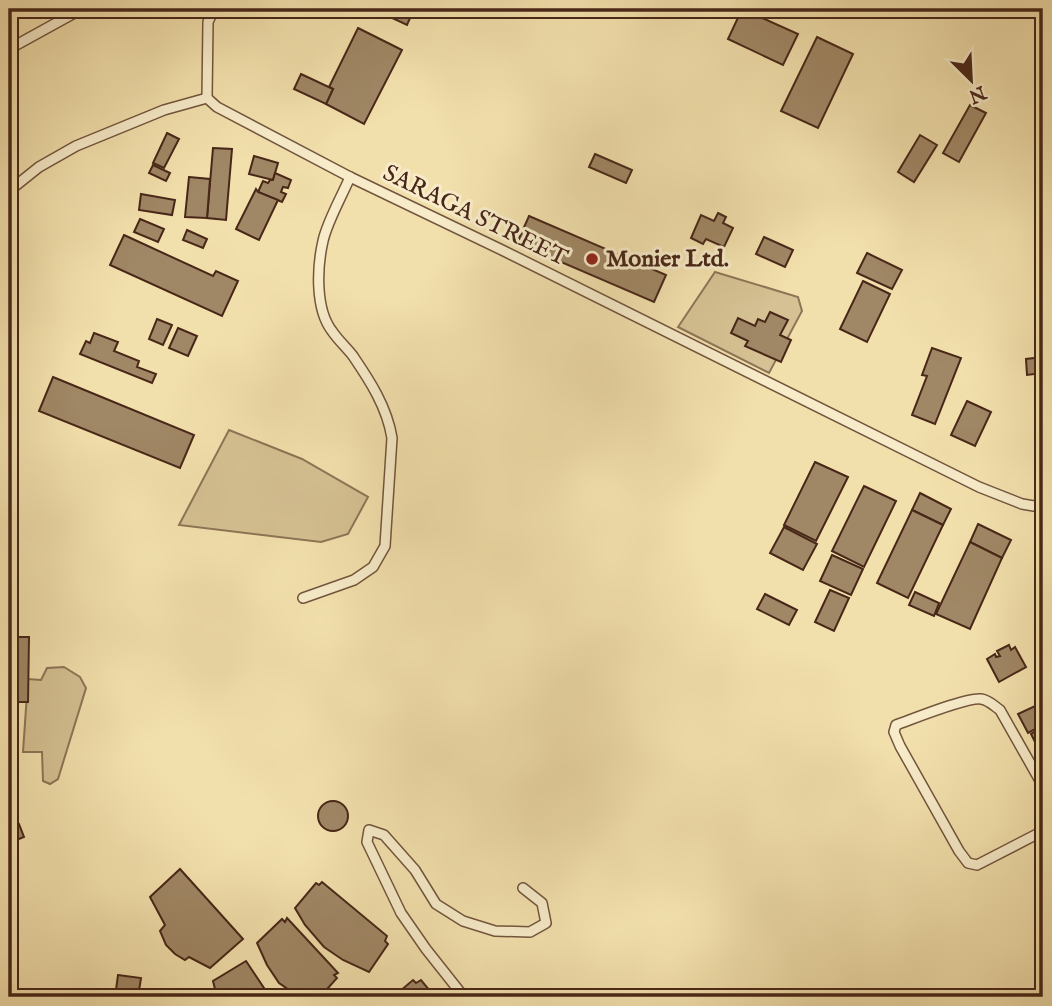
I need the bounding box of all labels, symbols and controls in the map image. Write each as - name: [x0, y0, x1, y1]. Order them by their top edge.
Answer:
- north arrow: [936, 46, 1006, 116]
- text: N: [964, 79, 990, 108]
- street label: SARAGA STREET: [378, 158, 573, 274]
- place label: Monier Ltd.: [606, 244, 729, 275]
- marker: Monier Ltd.: [584, 251, 600, 267]

